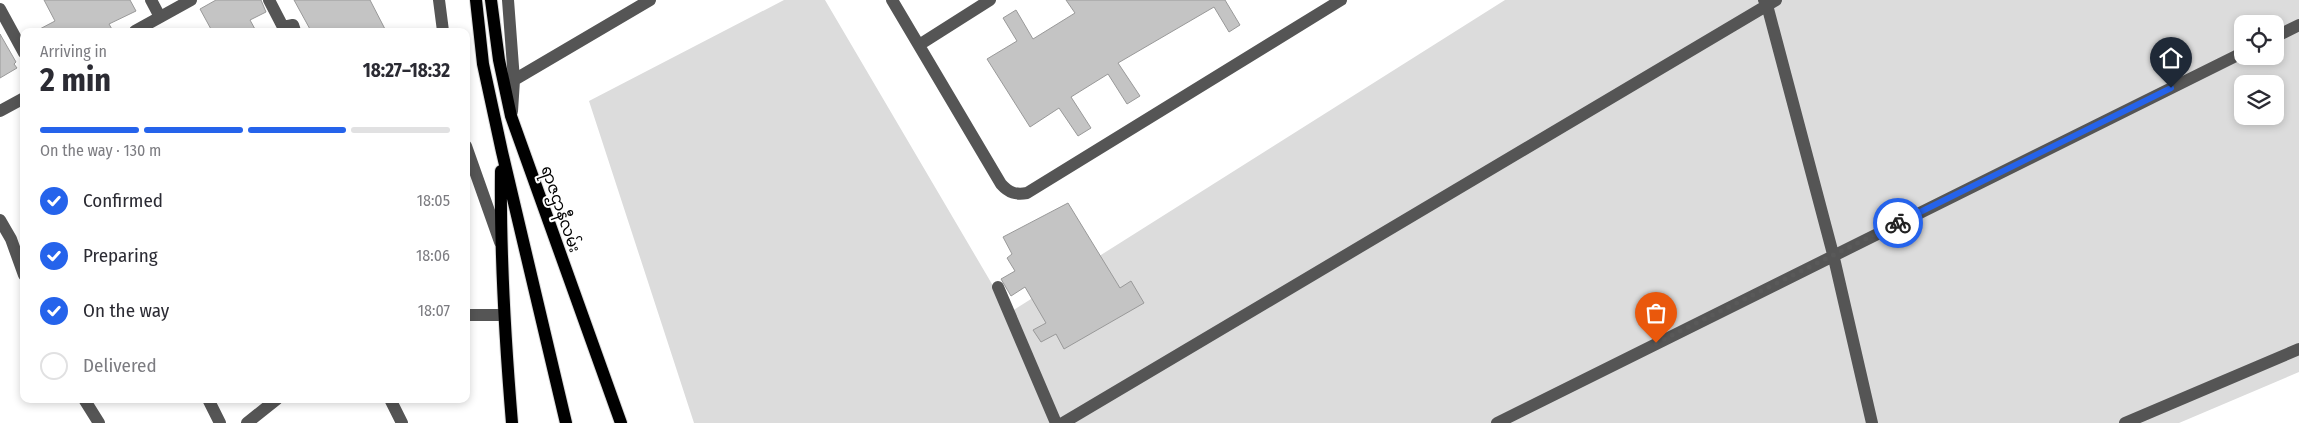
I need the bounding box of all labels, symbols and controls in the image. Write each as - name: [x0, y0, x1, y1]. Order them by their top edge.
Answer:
- map controls: [2234, 15, 2284, 125]
- button: locate: [2234, 15, 2284, 65]
- pin: [2150, 37, 2192, 88]
- text: Arriving in: [40, 42, 107, 61]
- icon: home: [2157, 44, 2185, 72]
- text: 18:27–18:32: [363, 59, 450, 82]
- text: 2 min: [40, 61, 111, 99]
- button: layers: [2234, 75, 2284, 125]
- text: On the way · 130 m: [40, 141, 161, 160]
- street label: ရာဇဌာနီလမ်း: [533, 162, 587, 256]
- icon: check: [40, 187, 68, 215]
- text: Confirmed: [83, 189, 163, 212]
- text: 18:05: [417, 191, 450, 210]
- courier: [1873, 198, 1923, 248]
- icon: bike: [1884, 209, 1912, 237]
- icon: check: [40, 242, 68, 270]
- text: Preparing: [83, 244, 158, 267]
- text: 18:06: [416, 246, 450, 265]
- pin: [1635, 292, 1677, 343]
- icon: check: [40, 297, 68, 325]
- text: On the way: [83, 299, 169, 322]
- icon: bag: [1642, 299, 1670, 327]
- text: 18:07: [418, 301, 450, 320]
- text: Delivered: [83, 354, 157, 377]

